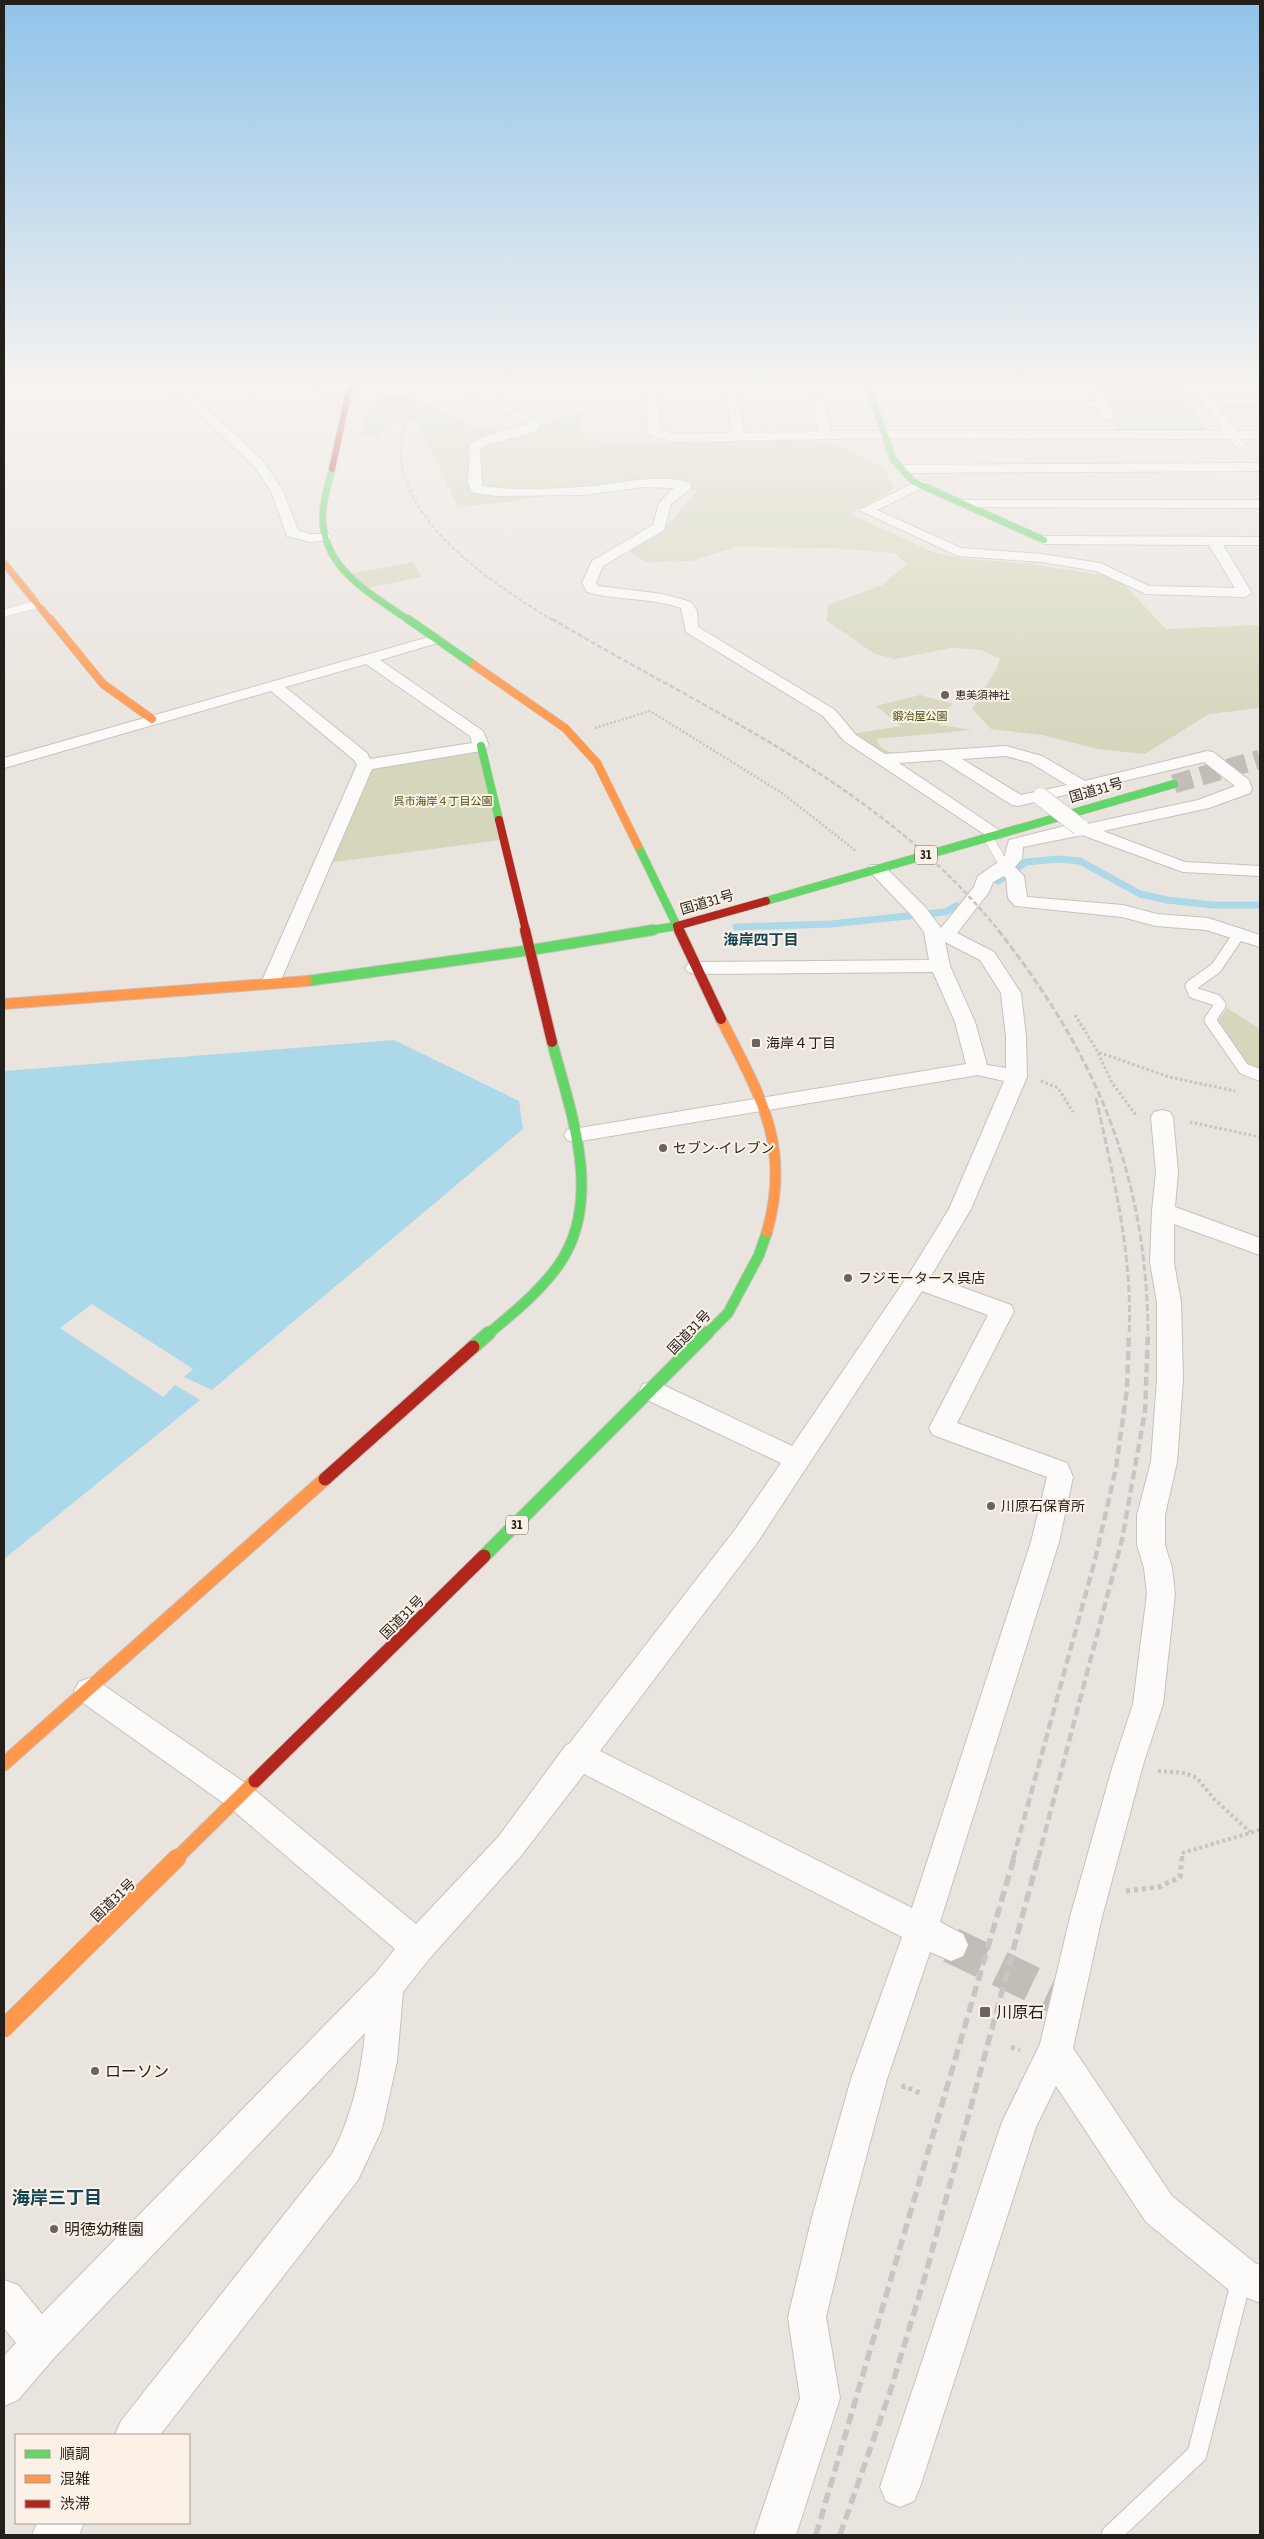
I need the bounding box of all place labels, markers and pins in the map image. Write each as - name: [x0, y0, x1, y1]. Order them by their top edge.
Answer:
- marker: 恵美須神社: [939, 689, 951, 701]
- place label: 恵美須神社: [955, 689, 1010, 701]
- place label: 海岸４丁目: [766, 1035, 836, 1051]
- marker: 海岸４丁目: [750, 1037, 762, 1049]
- place label: セブン-イレブン: [673, 1140, 775, 1156]
- marker: セブン-イレブン: [657, 1142, 669, 1154]
- place label: フジモータース 呉店: [858, 1270, 985, 1286]
- marker: フジモータース 呉店: [842, 1272, 854, 1284]
- place label: 川原石保育所: [1001, 1498, 1085, 1514]
- marker: 川原石保育所: [985, 1500, 997, 1512]
- place label: 川原石: [996, 2003, 1044, 2021]
- marker: 川原石: [978, 2005, 992, 2019]
- place label: ローソン: [105, 2062, 169, 2080]
- marker: ローソン: [89, 2065, 101, 2077]
- place label: 明徳幼稚園: [64, 2220, 144, 2238]
- marker: 明徳幼稚園: [48, 2223, 60, 2235]

